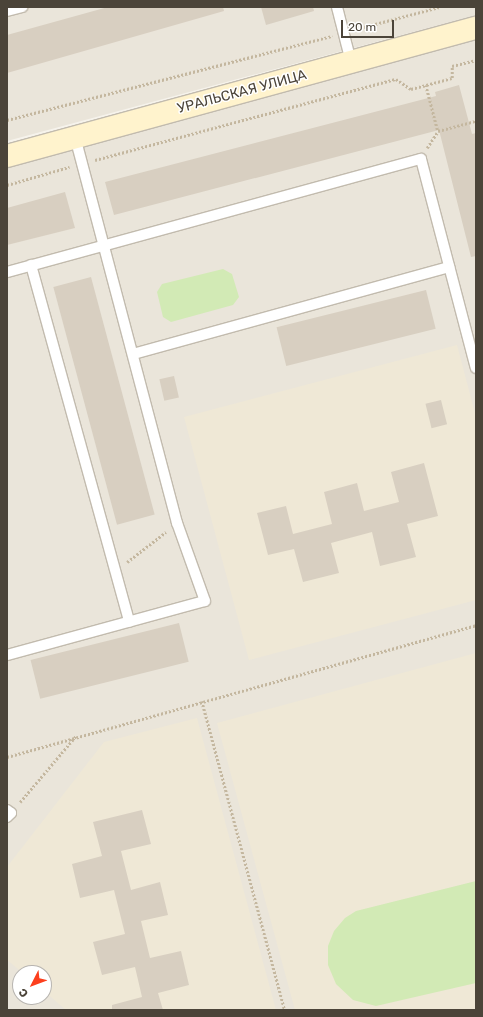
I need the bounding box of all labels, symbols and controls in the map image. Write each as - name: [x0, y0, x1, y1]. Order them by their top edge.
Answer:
- scale bar: [343, 12, 396, 38]
- text: 20 m: [348, 20, 376, 34]
- street label: УРАЛЬСКАЯ УЛИЦА: [176, 67, 308, 117]
- north arrow: [12, 965, 52, 1005]
- text: С: [16, 985, 31, 1000]

